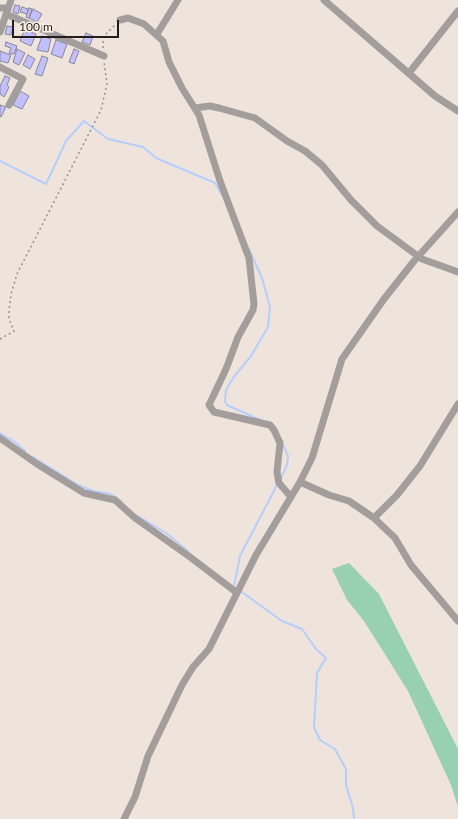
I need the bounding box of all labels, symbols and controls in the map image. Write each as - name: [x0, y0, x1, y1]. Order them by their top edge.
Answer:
- scale bar: [14, 12, 121, 38]
- text: 100 m: [19, 19, 53, 34]

